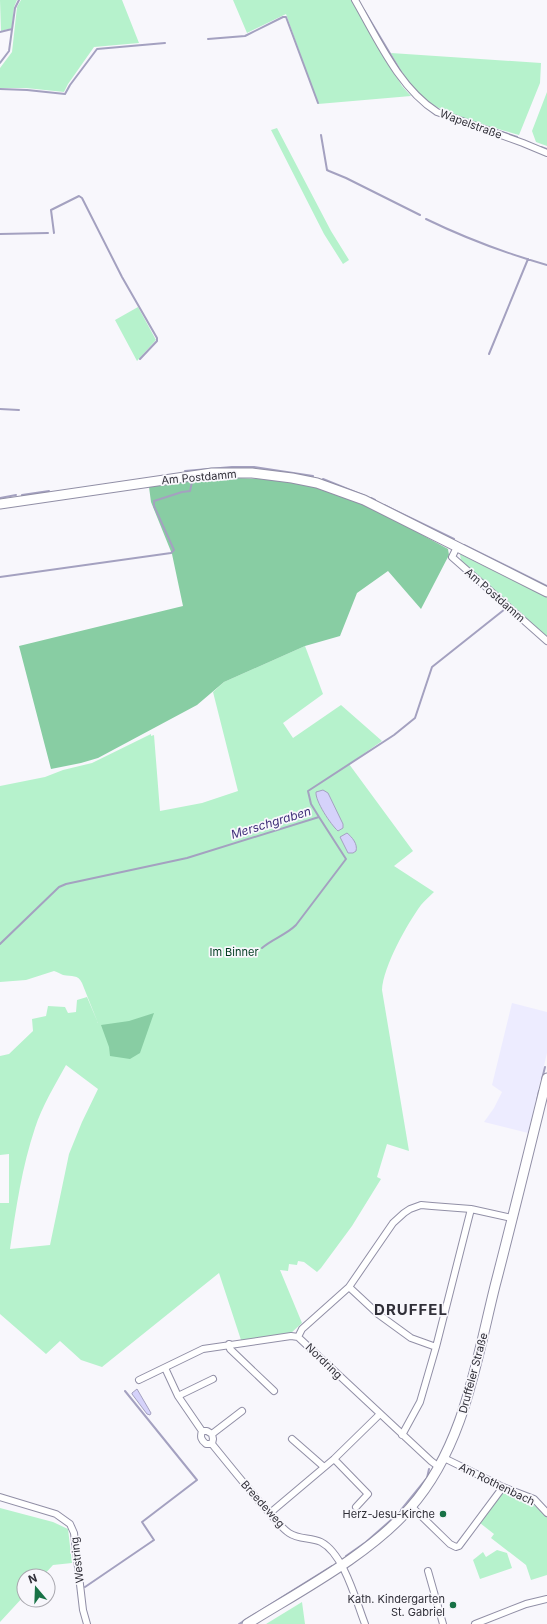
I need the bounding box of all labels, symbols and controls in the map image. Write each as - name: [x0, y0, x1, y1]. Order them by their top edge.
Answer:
- street label: Wapelstraße: [438, 106, 504, 142]
- street label: Am Postdamm: [161, 467, 237, 487]
- street label: Am Postdamm: [462, 565, 528, 625]
- water label: Merschgraben: [229, 803, 313, 842]
- park label: Im Binner: [209, 945, 259, 959]
- district label: DRUFFEL: [374, 1300, 448, 1319]
- street label: Druffeler Straße: [456, 1331, 490, 1415]
- street label: Nordring: [303, 1340, 345, 1382]
- street label: Am Rothenbach: [457, 1460, 537, 1508]
- street label: Breedeweg: [238, 1477, 288, 1531]
- place label: Herz-Jesu-Kirche: [343, 1507, 435, 1521]
- marker: Herz-Jesu-Kirche: [438, 1509, 448, 1519]
- street label: Westring: [67, 1536, 87, 1584]
- north arrow: [16, 1568, 56, 1608]
- text: N: [26, 1571, 39, 1587]
- place label: Kath. Kindergarten St. Gabriel: [348, 1592, 445, 1619]
- marker: Kath. Kindergarten St. Gabriel: [448, 1600, 458, 1610]

